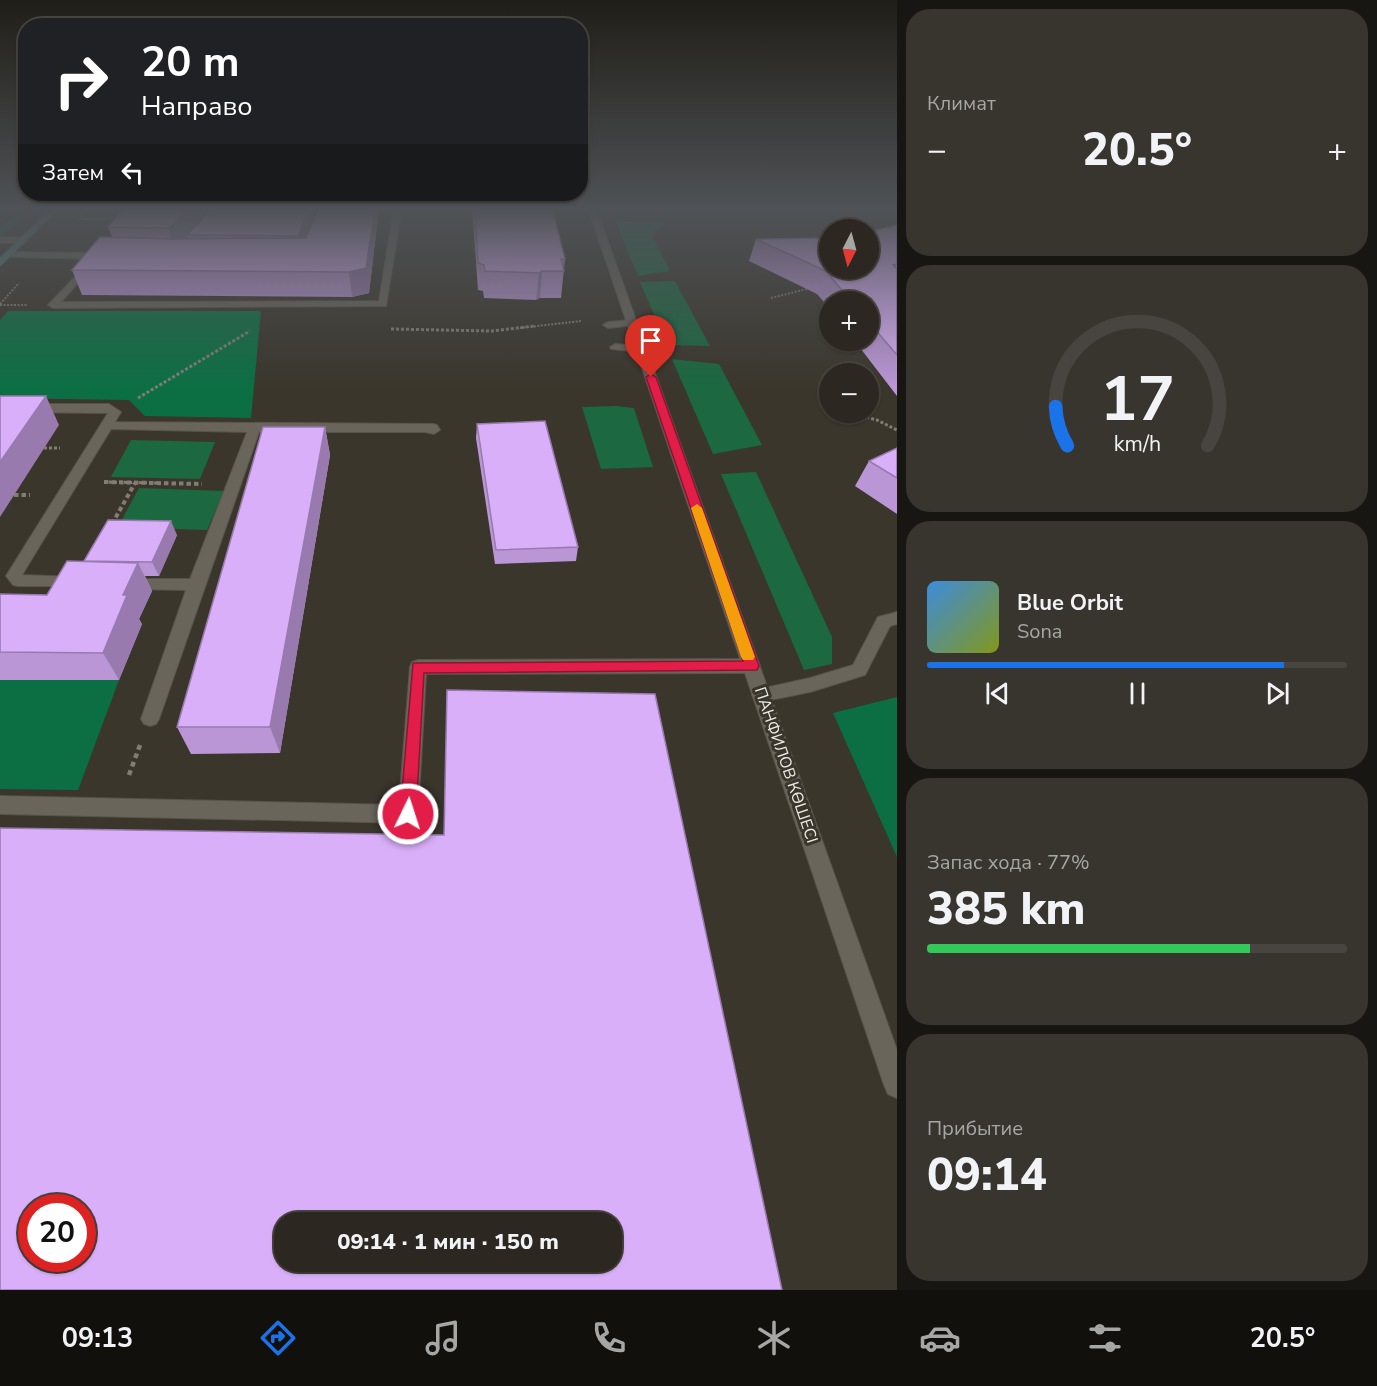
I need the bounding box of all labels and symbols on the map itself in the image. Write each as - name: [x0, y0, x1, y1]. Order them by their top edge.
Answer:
- north arrow: [819, 219, 879, 279]
- pin: [625, 315, 676, 377]
- street label: ПАНФИЛОВ КӨШЕСІ: [749, 684, 823, 846]
- position arrow: [376, 782, 440, 846]
- speed limit sign: 20: [18, 1194, 96, 1272]

